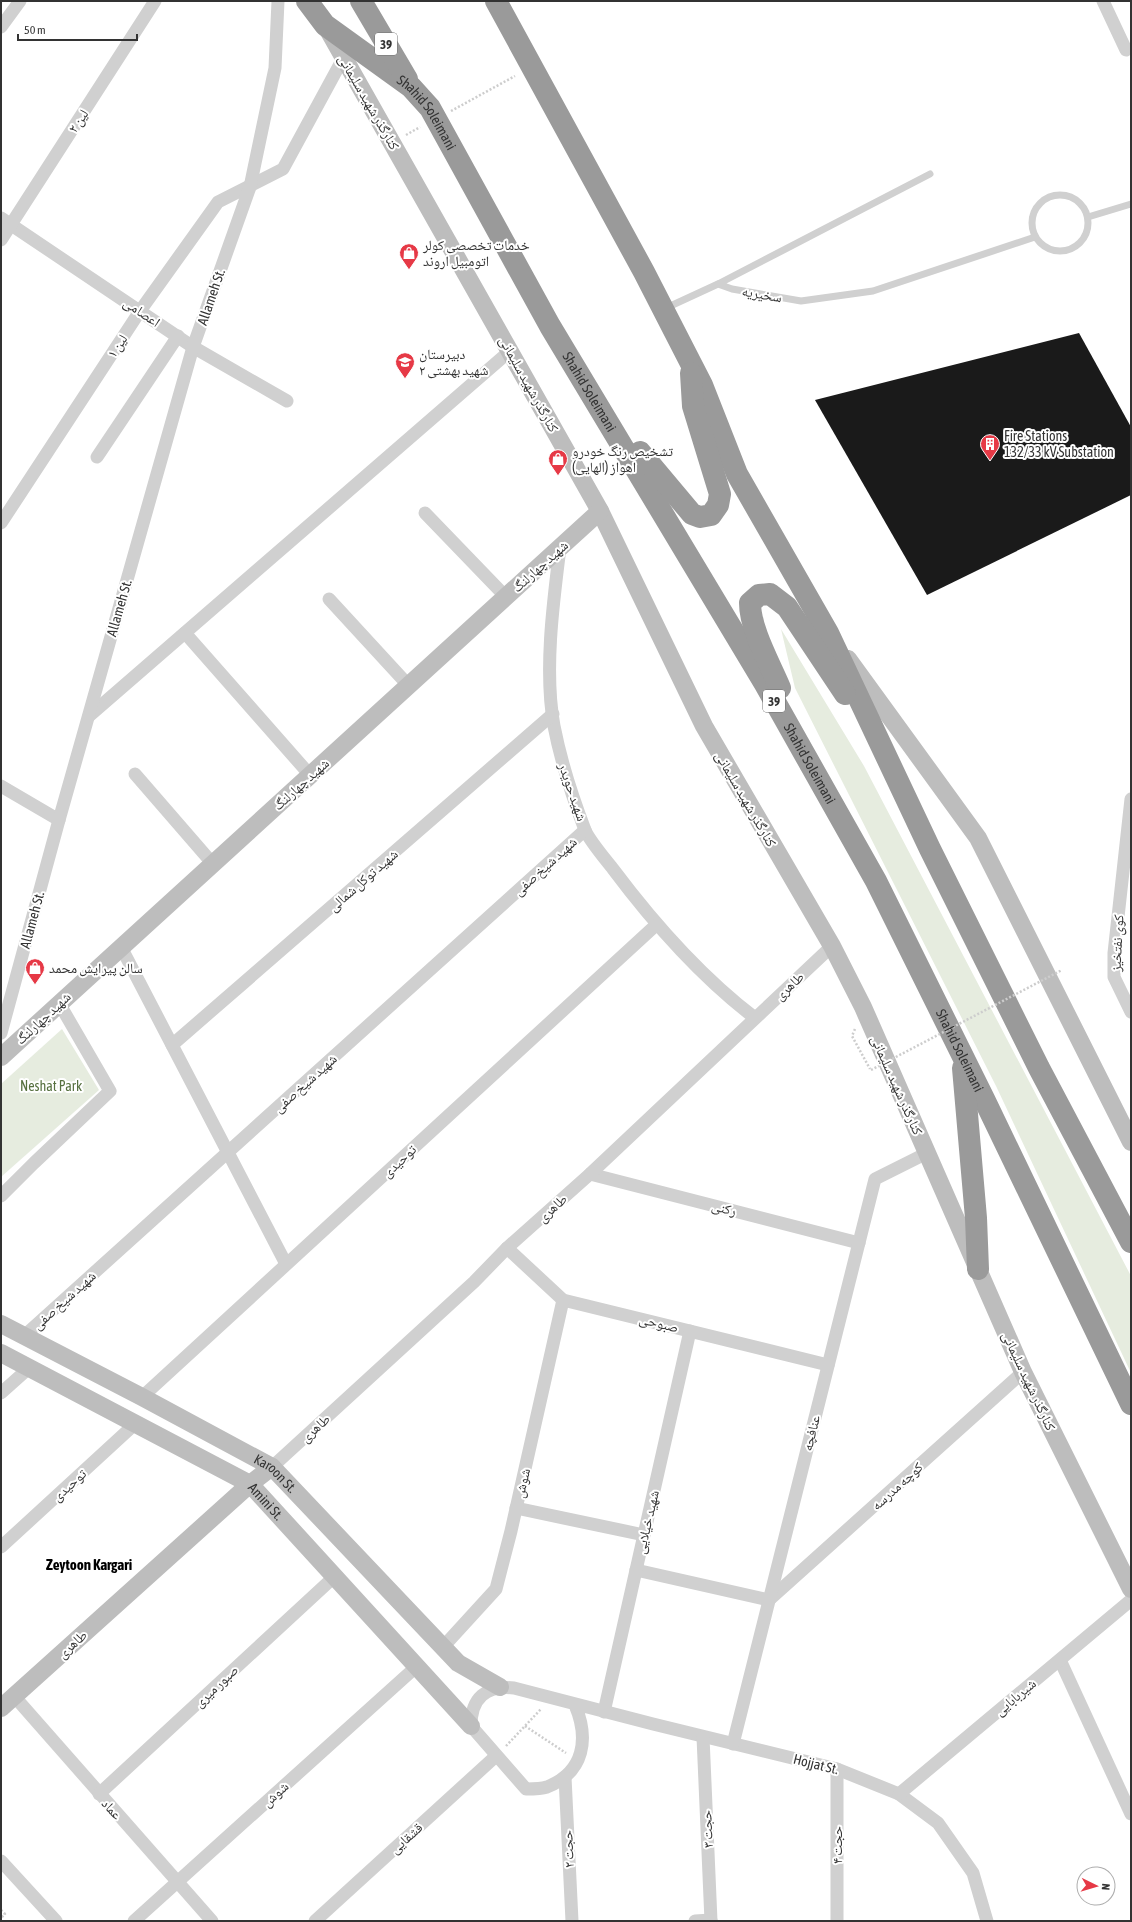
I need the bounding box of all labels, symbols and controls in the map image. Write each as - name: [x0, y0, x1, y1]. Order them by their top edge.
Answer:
- scale bar: [18, 16, 137, 42]
- text: 50 m: [24, 23, 46, 37]
- road number: 39: [375, 33, 397, 55]
- street label: کنارگذر شهید سلیمانی: [334, 52, 403, 153]
- street label: Shahid Soleimani: [394, 72, 460, 153]
- street label: لین ۲: [65, 106, 92, 136]
- place label: خدمات تخصصی کولر اتومبیل اروند: [422, 237, 530, 270]
- shop icon: خدمات تخصصی کولر اتومبیل اروند: [398, 242, 420, 270]
- street label: Allameh St.: [194, 267, 228, 327]
- street label: سخیریه: [741, 283, 783, 306]
- street label: اعصامی: [120, 294, 163, 331]
- street label: لین ۱: [104, 331, 131, 361]
- street label: کنارگذر شهید سلیمانی: [495, 333, 562, 435]
- place label: دبیرستان شهید بهشتی ۲: [419, 346, 488, 379]
- street label: Shahid Soleimani: [559, 349, 620, 435]
- school or university icon: دبیرستان شهید بهشتی ۲: [394, 351, 416, 379]
- place label: Fire Stations 132/33 kV Substation: [1004, 428, 1114, 460]
- building icon: Fire Stations 132/33 kV Substation: [979, 433, 1001, 461]
- place label: تشخیص رنگ خودرو اهواز (الهایی): [572, 443, 673, 476]
- shop icon: تشخیص رنگ خودرو اهواز (الهایی): [547, 448, 569, 476]
- street label: شهید چهارلنگ: [509, 537, 572, 596]
- street label: Allameh St.: [103, 578, 135, 638]
- road number: 39: [763, 690, 785, 712]
- street label: Shahid Soleimani: [781, 720, 839, 807]
- street label: کنارگذر شهید سلیمانی: [711, 749, 780, 850]
- street label: شهید چهارلنگ: [270, 755, 333, 814]
- street label: شهید حویدر: [554, 760, 590, 824]
- street label: شهید شیخ صفی: [510, 833, 581, 900]
- street label: شهید توکل شمالی: [325, 846, 402, 915]
- street label: Allameh St.: [17, 890, 47, 950]
- street label: کوی نفتخیز: [1107, 914, 1127, 973]
- shop icon: سالن پیرایش محمد: [24, 957, 46, 985]
- place label: سالن پیرایش محمد: [49, 960, 143, 977]
- street label: طاهری: [771, 968, 808, 1004]
- street label: شهید چهارلنگ: [12, 989, 74, 1048]
- street label: Shahid Soleimani: [933, 1007, 987, 1094]
- street label: کنارگذر شهید سلیمانی: [867, 1033, 926, 1138]
- street label: شهید شیخ صفی: [270, 1050, 341, 1117]
- park label: Neshat Park: [20, 1078, 82, 1094]
- street label: توحیدی: [379, 1141, 420, 1181]
- street label: طاهری: [534, 1191, 571, 1226]
- street label: رکنی: [710, 1197, 738, 1220]
- street label: شهید شیخ صفی: [29, 1267, 100, 1334]
- street label: صبوحی: [637, 1310, 680, 1337]
- street label: کنارگذر شهید سلیمانی: [998, 1329, 1059, 1434]
- street label: طاهری: [297, 1411, 334, 1446]
- street label: عنافچه: [799, 1413, 824, 1453]
- street label: Karoon St.: [251, 1451, 300, 1496]
- street label: کوچه مدرسه: [868, 1459, 927, 1514]
- street label: توحیدی: [49, 1465, 90, 1505]
- street label: شوش: [511, 1467, 534, 1500]
- street label: Amini St.: [245, 1480, 287, 1523]
- street label: شهید خیلایی: [632, 1489, 663, 1556]
- district label: Zeytoon Kargari: [46, 1556, 132, 1573]
- street label: طاهری: [54, 1627, 91, 1662]
- street label: صبور میری: [191, 1661, 242, 1711]
- street label: شیربابایی: [991, 1675, 1040, 1720]
- street label: Hojjat St.: [792, 1751, 840, 1777]
- street label: شوش: [259, 1778, 292, 1811]
- street label: عماد: [99, 1795, 125, 1823]
- street label: حجت ۳: [698, 1810, 716, 1848]
- street label: قشقایی: [386, 1819, 426, 1858]
- street label: حجت ۴: [829, 1826, 845, 1864]
- street label: حجت ۲: [559, 1830, 577, 1868]
- north arrow: [1076, 1866, 1116, 1906]
- text: N: [1100, 1883, 1112, 1891]

